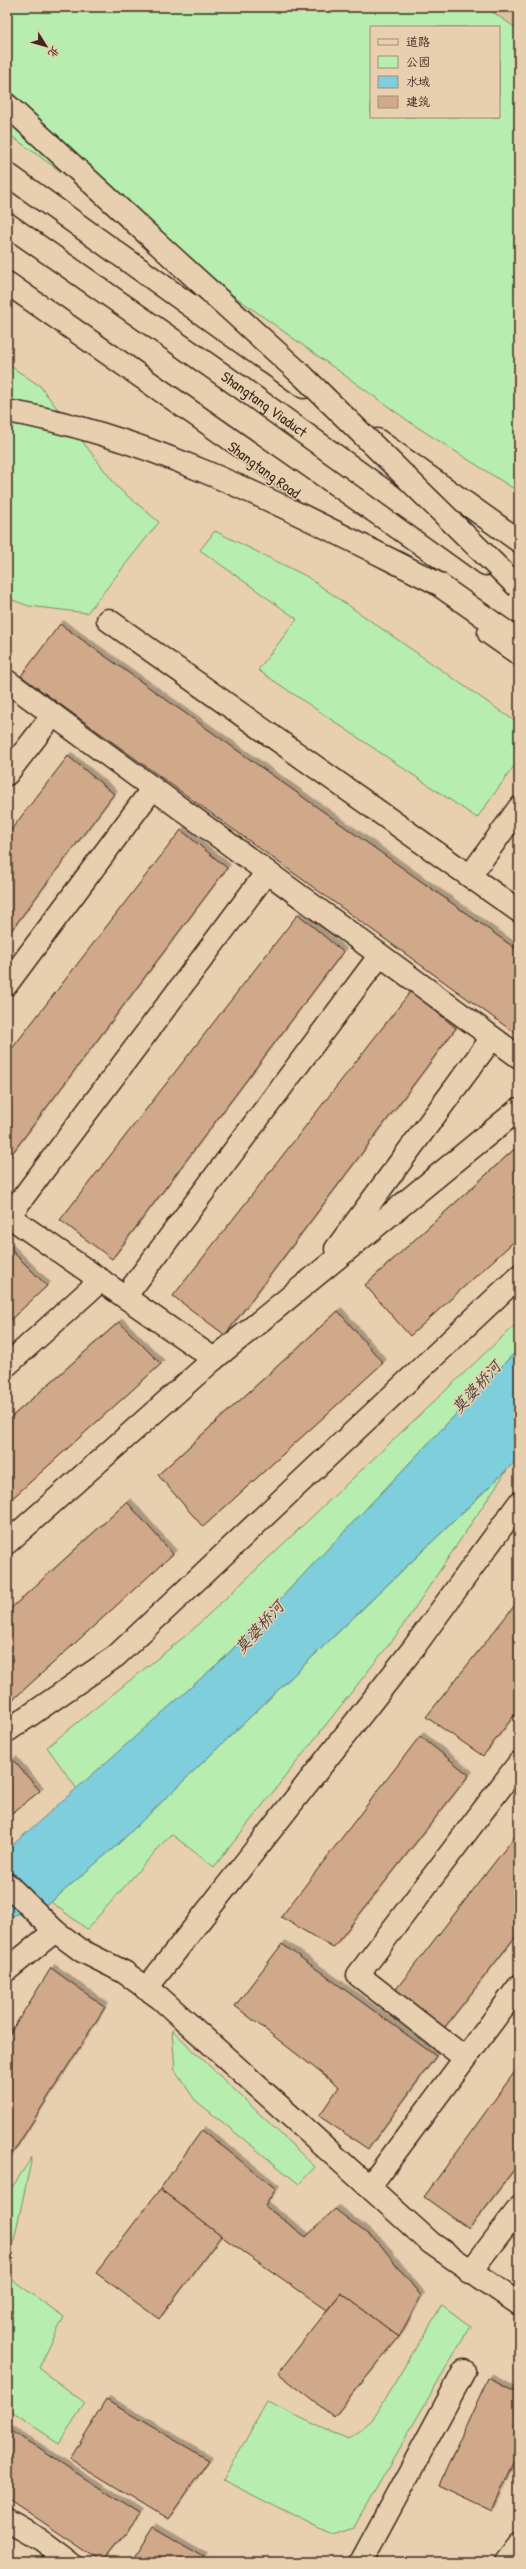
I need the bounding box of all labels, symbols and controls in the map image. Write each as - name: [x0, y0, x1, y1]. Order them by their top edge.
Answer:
- north arrow: [26, 26, 66, 66]
- legend: [370, 26, 500, 118]
- text: 道路: [406, 33, 430, 50]
- text: 北: [45, 43, 63, 61]
- text: 公园: [406, 53, 430, 70]
- text: 水域: [406, 73, 430, 90]
- text: 建筑: [406, 93, 430, 110]
- street label: Shangtang Viaduct: [217, 366, 312, 442]
- street label: Shangtang Road: [224, 436, 305, 503]
- water label: 莫婆桥河: [446, 1354, 508, 1418]
- water label: 莫婆桥河: [229, 1594, 291, 1658]

